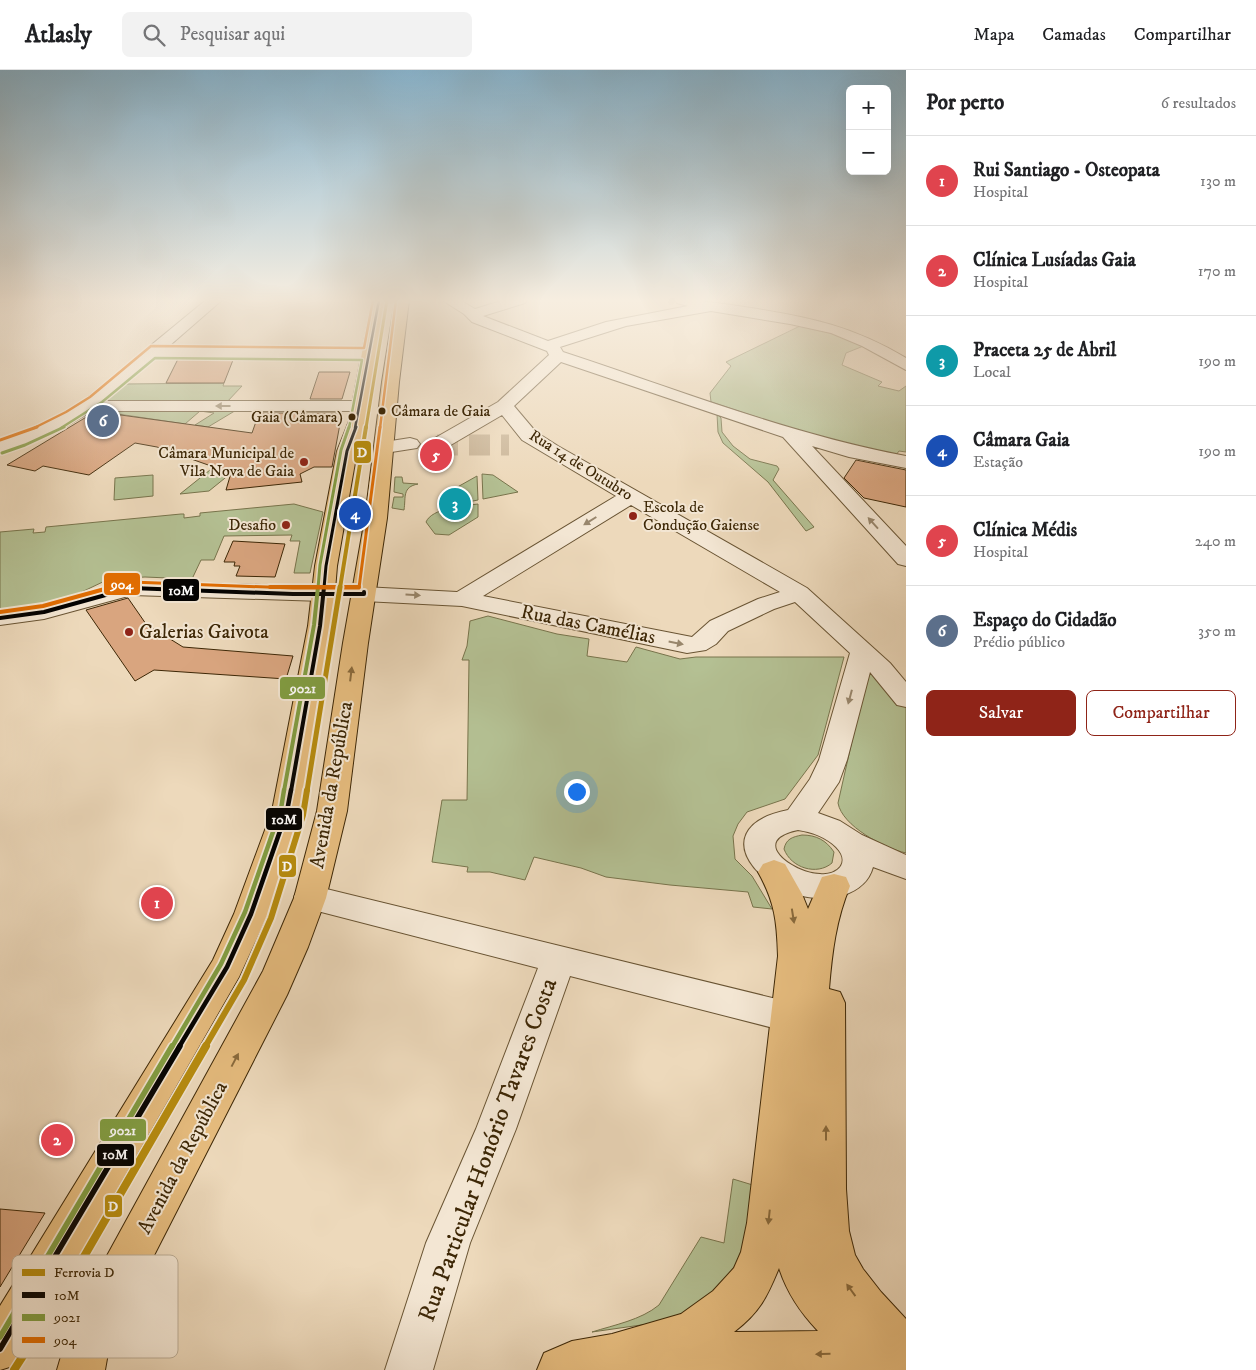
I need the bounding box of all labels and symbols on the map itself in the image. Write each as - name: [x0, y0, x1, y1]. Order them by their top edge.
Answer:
- place label: Câmara de Gaia: [391, 401, 491, 421]
- pin: 6: [87, 402, 119, 440]
- one-way arrow: [215, 402, 231, 410]
- marker: Câmara de Gaia: [377, 406, 387, 416]
- place label: Gaia (Câmara): [251, 407, 343, 427]
- marker: Gaia (Câmara): [347, 412, 357, 422]
- street label: Rua 14 de Outubro: [526, 425, 637, 505]
- pin: 5: [420, 436, 452, 474]
- line badge: D: [353, 440, 372, 464]
- place label: Câmara Municipal de Vila Nova de Gaia: [158, 443, 294, 481]
- text: D: [357, 444, 368, 462]
- marker: Câmara Municipal de Vila Nova de Gaia: [298, 456, 310, 468]
- pin: 3: [439, 485, 471, 523]
- pin: 4: [339, 495, 371, 533]
- place label: Escola de Condução Gaiense: [643, 497, 760, 535]
- marker: Escola de Condução Gaiense: [627, 510, 639, 522]
- place label: Desafio: [229, 515, 276, 535]
- one-way arrow: [583, 516, 596, 525]
- one-way arrow: [867, 517, 879, 529]
- marker: Desafio: [280, 519, 292, 531]
- line badge: 904: [103, 572, 141, 596]
- text: 904: [110, 576, 134, 594]
- line badge: 10M: [162, 578, 200, 602]
- text: 10M: [168, 582, 194, 600]
- one-way arrow: [405, 592, 421, 600]
- street label: Rua das Camélias: [519, 600, 658, 650]
- place label: Galerias Gaivota: [139, 620, 269, 645]
- marker: Galerias Gaivota: [123, 626, 135, 638]
- one-way arrow: [668, 639, 683, 647]
- one-way arrow: [347, 665, 355, 681]
- line badge: 9021: [279, 676, 326, 700]
- text: 9021: [289, 680, 316, 698]
- one-way arrow: [846, 689, 854, 704]
- street label: Avenida da República: [305, 699, 359, 871]
- your location: [564, 779, 590, 805]
- line badge: 10M: [265, 807, 303, 831]
- text: 10M: [271, 811, 297, 829]
- line badge: D: [278, 854, 297, 878]
- text: D: [282, 858, 293, 876]
- pin: 1: [141, 884, 173, 922]
- one-way arrow: [789, 908, 797, 924]
- street label: Rua Particular Honório Tavares Costa: [412, 974, 564, 1326]
- one-way arrow: [230, 1054, 239, 1067]
- street label: Avenida da República: [132, 1077, 234, 1239]
- line badge: 9021: [99, 1118, 147, 1142]
- pin: 2: [41, 1121, 73, 1159]
- text: 9021: [109, 1122, 136, 1140]
- one-way arrow: [822, 1125, 830, 1141]
- line badge: 10M: [96, 1143, 135, 1167]
- text: 10M: [102, 1146, 128, 1164]
- line badge: D: [104, 1194, 123, 1218]
- text: D: [108, 1198, 119, 1216]
- one-way arrow: [765, 1209, 773, 1225]
- legend: [12, 1255, 178, 1358]
- text: Ferrovia D: [54, 1264, 114, 1282]
- one-way arrow: [846, 1283, 856, 1297]
- text: 10M: [54, 1287, 80, 1305]
- text: 9021: [53, 1309, 81, 1327]
- text: 904: [53, 1332, 77, 1350]
- one-way arrow: [815, 1351, 831, 1359]

